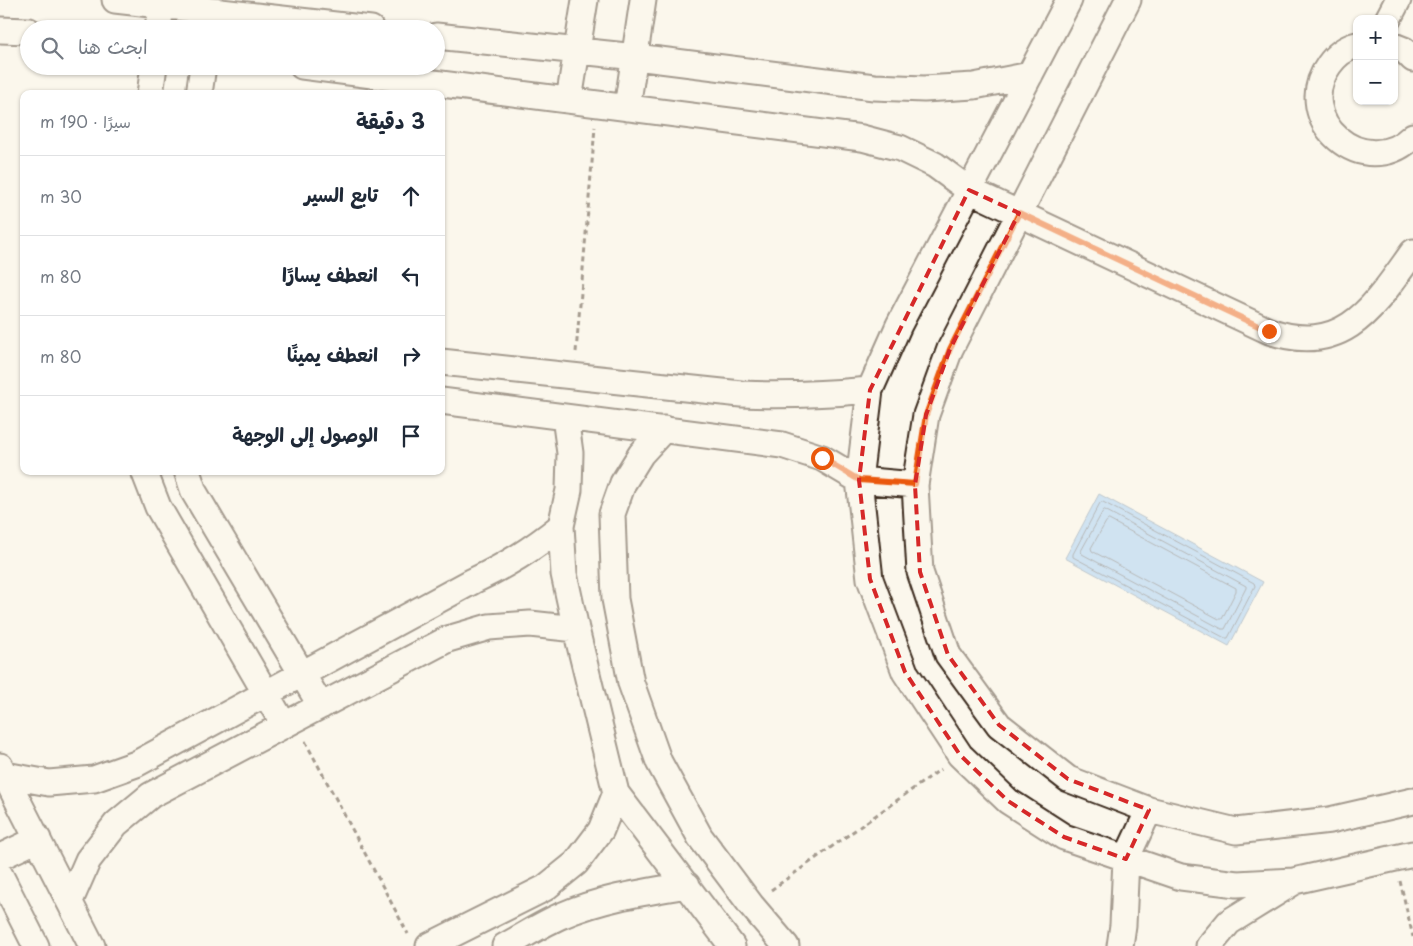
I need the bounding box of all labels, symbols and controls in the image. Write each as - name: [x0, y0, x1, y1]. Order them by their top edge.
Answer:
- map controls: [1353, 15, 1398, 105]
- button: +: [1353, 15, 1398, 60]
- search box: [20, 20, 445, 75]
- text: ابحث هنا: [78, 32, 148, 60]
- icon: search: [38, 34, 66, 62]
- button: −: [1353, 60, 1398, 105]
- text: 3 دقيقة: [356, 104, 425, 136]
- text: سيرًا · 190 m: [40, 109, 131, 133]
- text: تابع السير: [304, 180, 378, 208]
- icon: ahead: [397, 182, 425, 210]
- text: 30 m: [40, 184, 82, 208]
- text: انعطف يسارًا: [282, 260, 378, 288]
- icon: left: [397, 262, 425, 290]
- text: 80 m: [40, 264, 81, 288]
- route end: [1258, 320, 1281, 343]
- text: انعطف يمينًا: [287, 340, 378, 368]
- icon: right: [397, 342, 425, 370]
- text: 80 m: [40, 344, 81, 368]
- text: الوصول إلى الوجهة: [232, 420, 378, 448]
- icon: arrive: [397, 422, 425, 450]
- route start: [811, 447, 834, 470]

